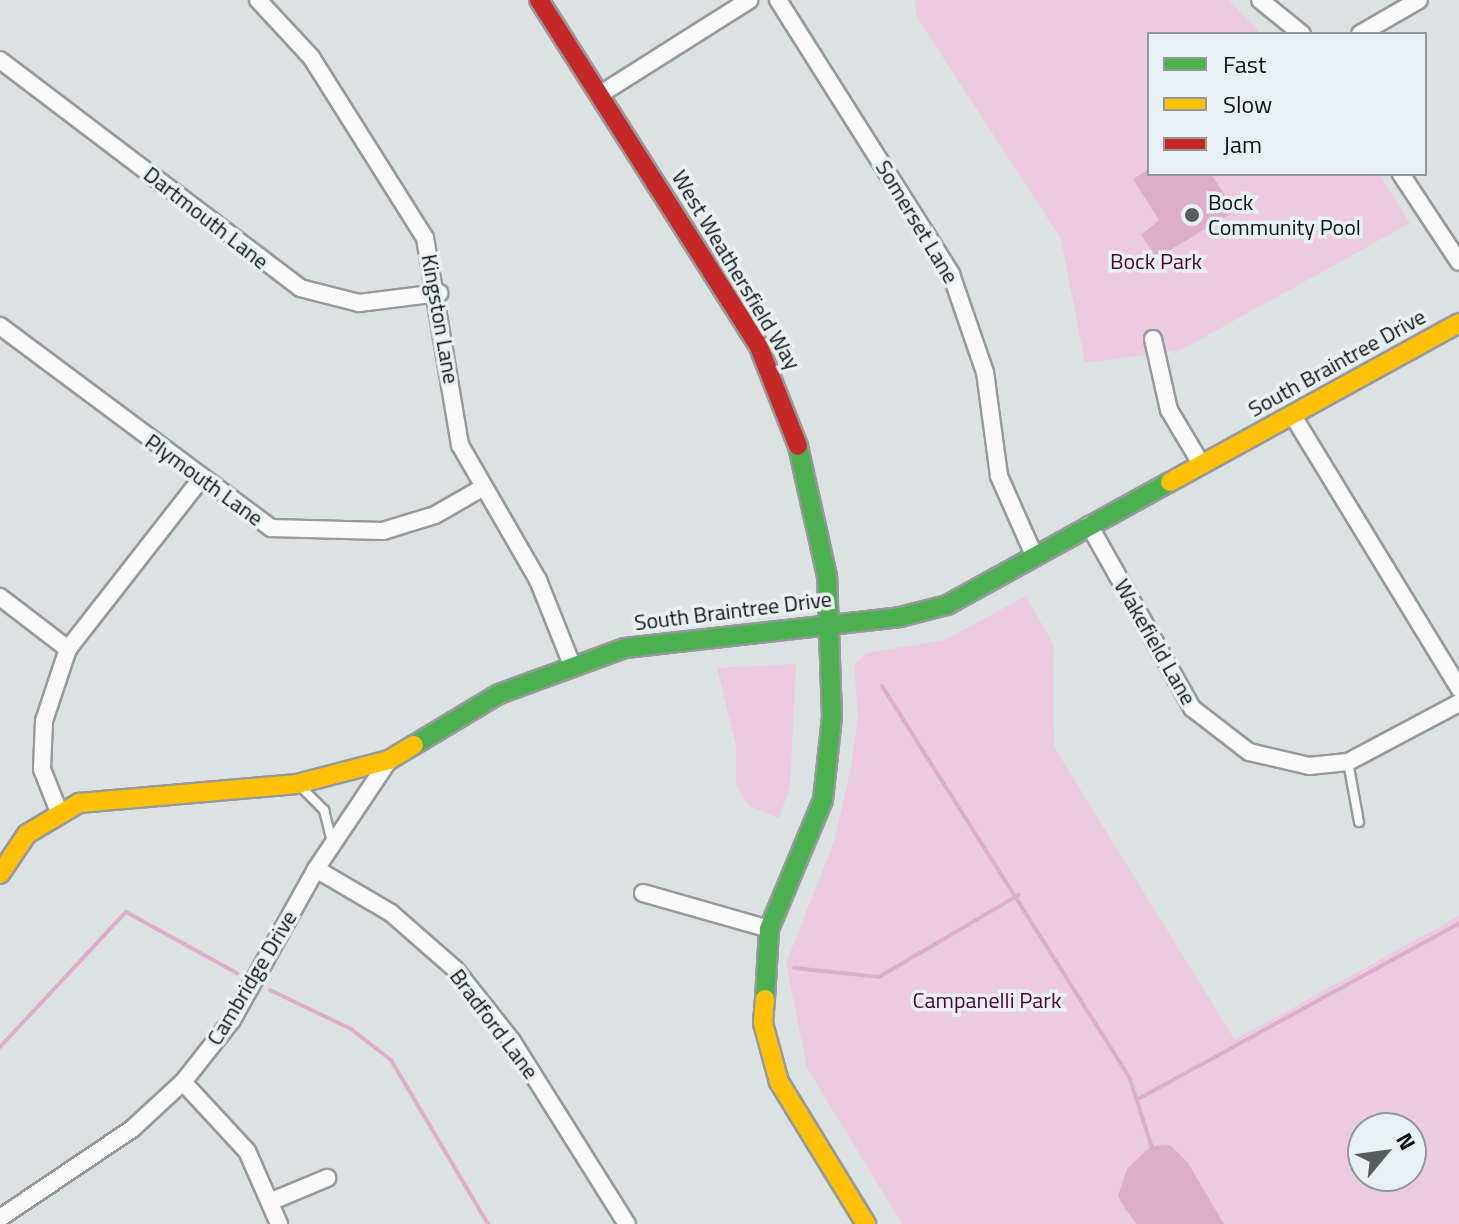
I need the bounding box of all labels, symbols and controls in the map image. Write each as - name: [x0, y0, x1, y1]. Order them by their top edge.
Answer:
- legend: [1147, 32, 1427, 176]
- text: Fast: [1223, 46, 1266, 82]
- text: Slow: [1223, 86, 1272, 122]
- text: Jam: [1223, 126, 1262, 162]
- street label: Somerset Lane: [870, 156, 964, 288]
- street label: Dartmouth Lane: [138, 161, 274, 275]
- street label: West Weathersfield Way: [666, 165, 806, 375]
- place label: Bock Community Pool: [1208, 189, 1361, 240]
- marker: Bock Community Pool: [1183, 206, 1201, 224]
- park label: Bock Park: [1110, 249, 1202, 275]
- street label: Kingston Lane: [416, 252, 464, 386]
- street label: South Braintree Drive: [1244, 303, 1430, 423]
- street label: Plymouth Lane: [140, 428, 268, 532]
- street label: Wakefield Lane: [1108, 574, 1202, 710]
- street label: South Braintree Drive: [633, 586, 833, 636]
- street label: Cambridge Drive: [201, 906, 303, 1050]
- street label: Bradford Lane: [444, 964, 544, 1084]
- park label: Campanelli Park: [913, 988, 1061, 1014]
- north arrow: [1347, 1112, 1427, 1192]
- text: N: [1388, 1126, 1425, 1156]

